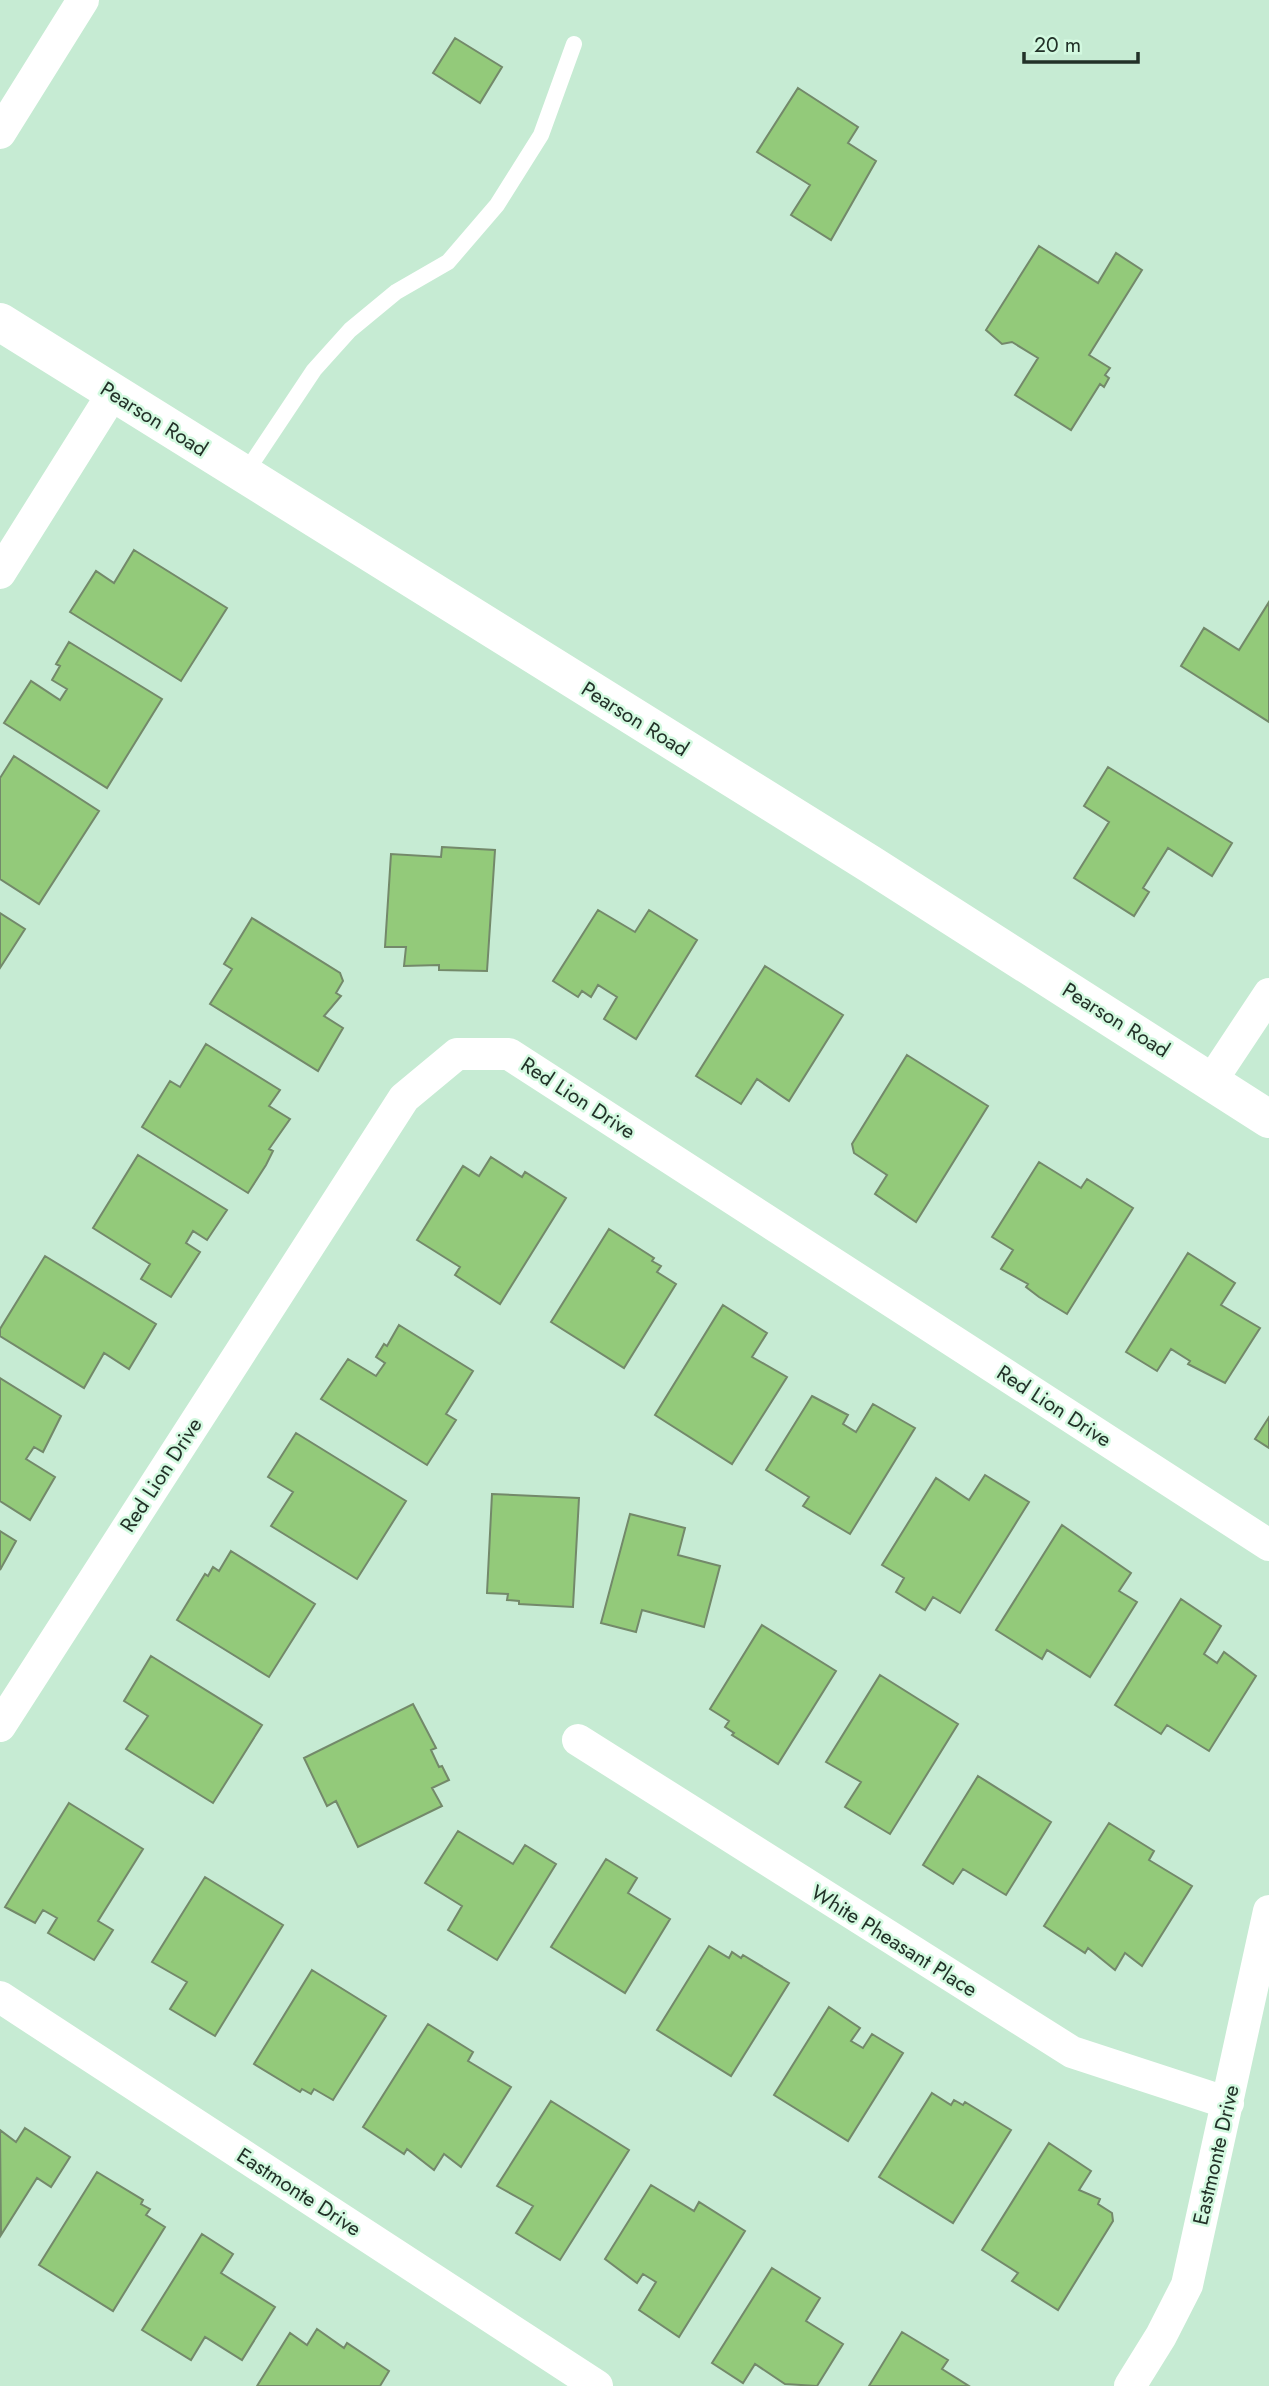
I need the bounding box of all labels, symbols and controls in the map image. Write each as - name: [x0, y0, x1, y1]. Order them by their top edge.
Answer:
- scale bar: [1024, 21, 1138, 65]
- text: 20 m: [1034, 30, 1081, 60]
- street label: Pearson Road: [95, 374, 213, 464]
- street label: Pearson Road: [576, 674, 694, 764]
- street label: Pearson Road: [1057, 975, 1175, 1065]
- street label: Red Lion Drive: [515, 1050, 641, 1146]
- street label: Red Lion Drive: [991, 1358, 1117, 1454]
- street label: Red Lion Drive: [113, 1412, 209, 1538]
- street label: White Pheasant Place: [805, 1878, 983, 2004]
- street label: Eastmonte Drive: [1185, 2082, 1247, 2228]
- street label: Eastmonte Drive: [231, 2141, 367, 2244]

